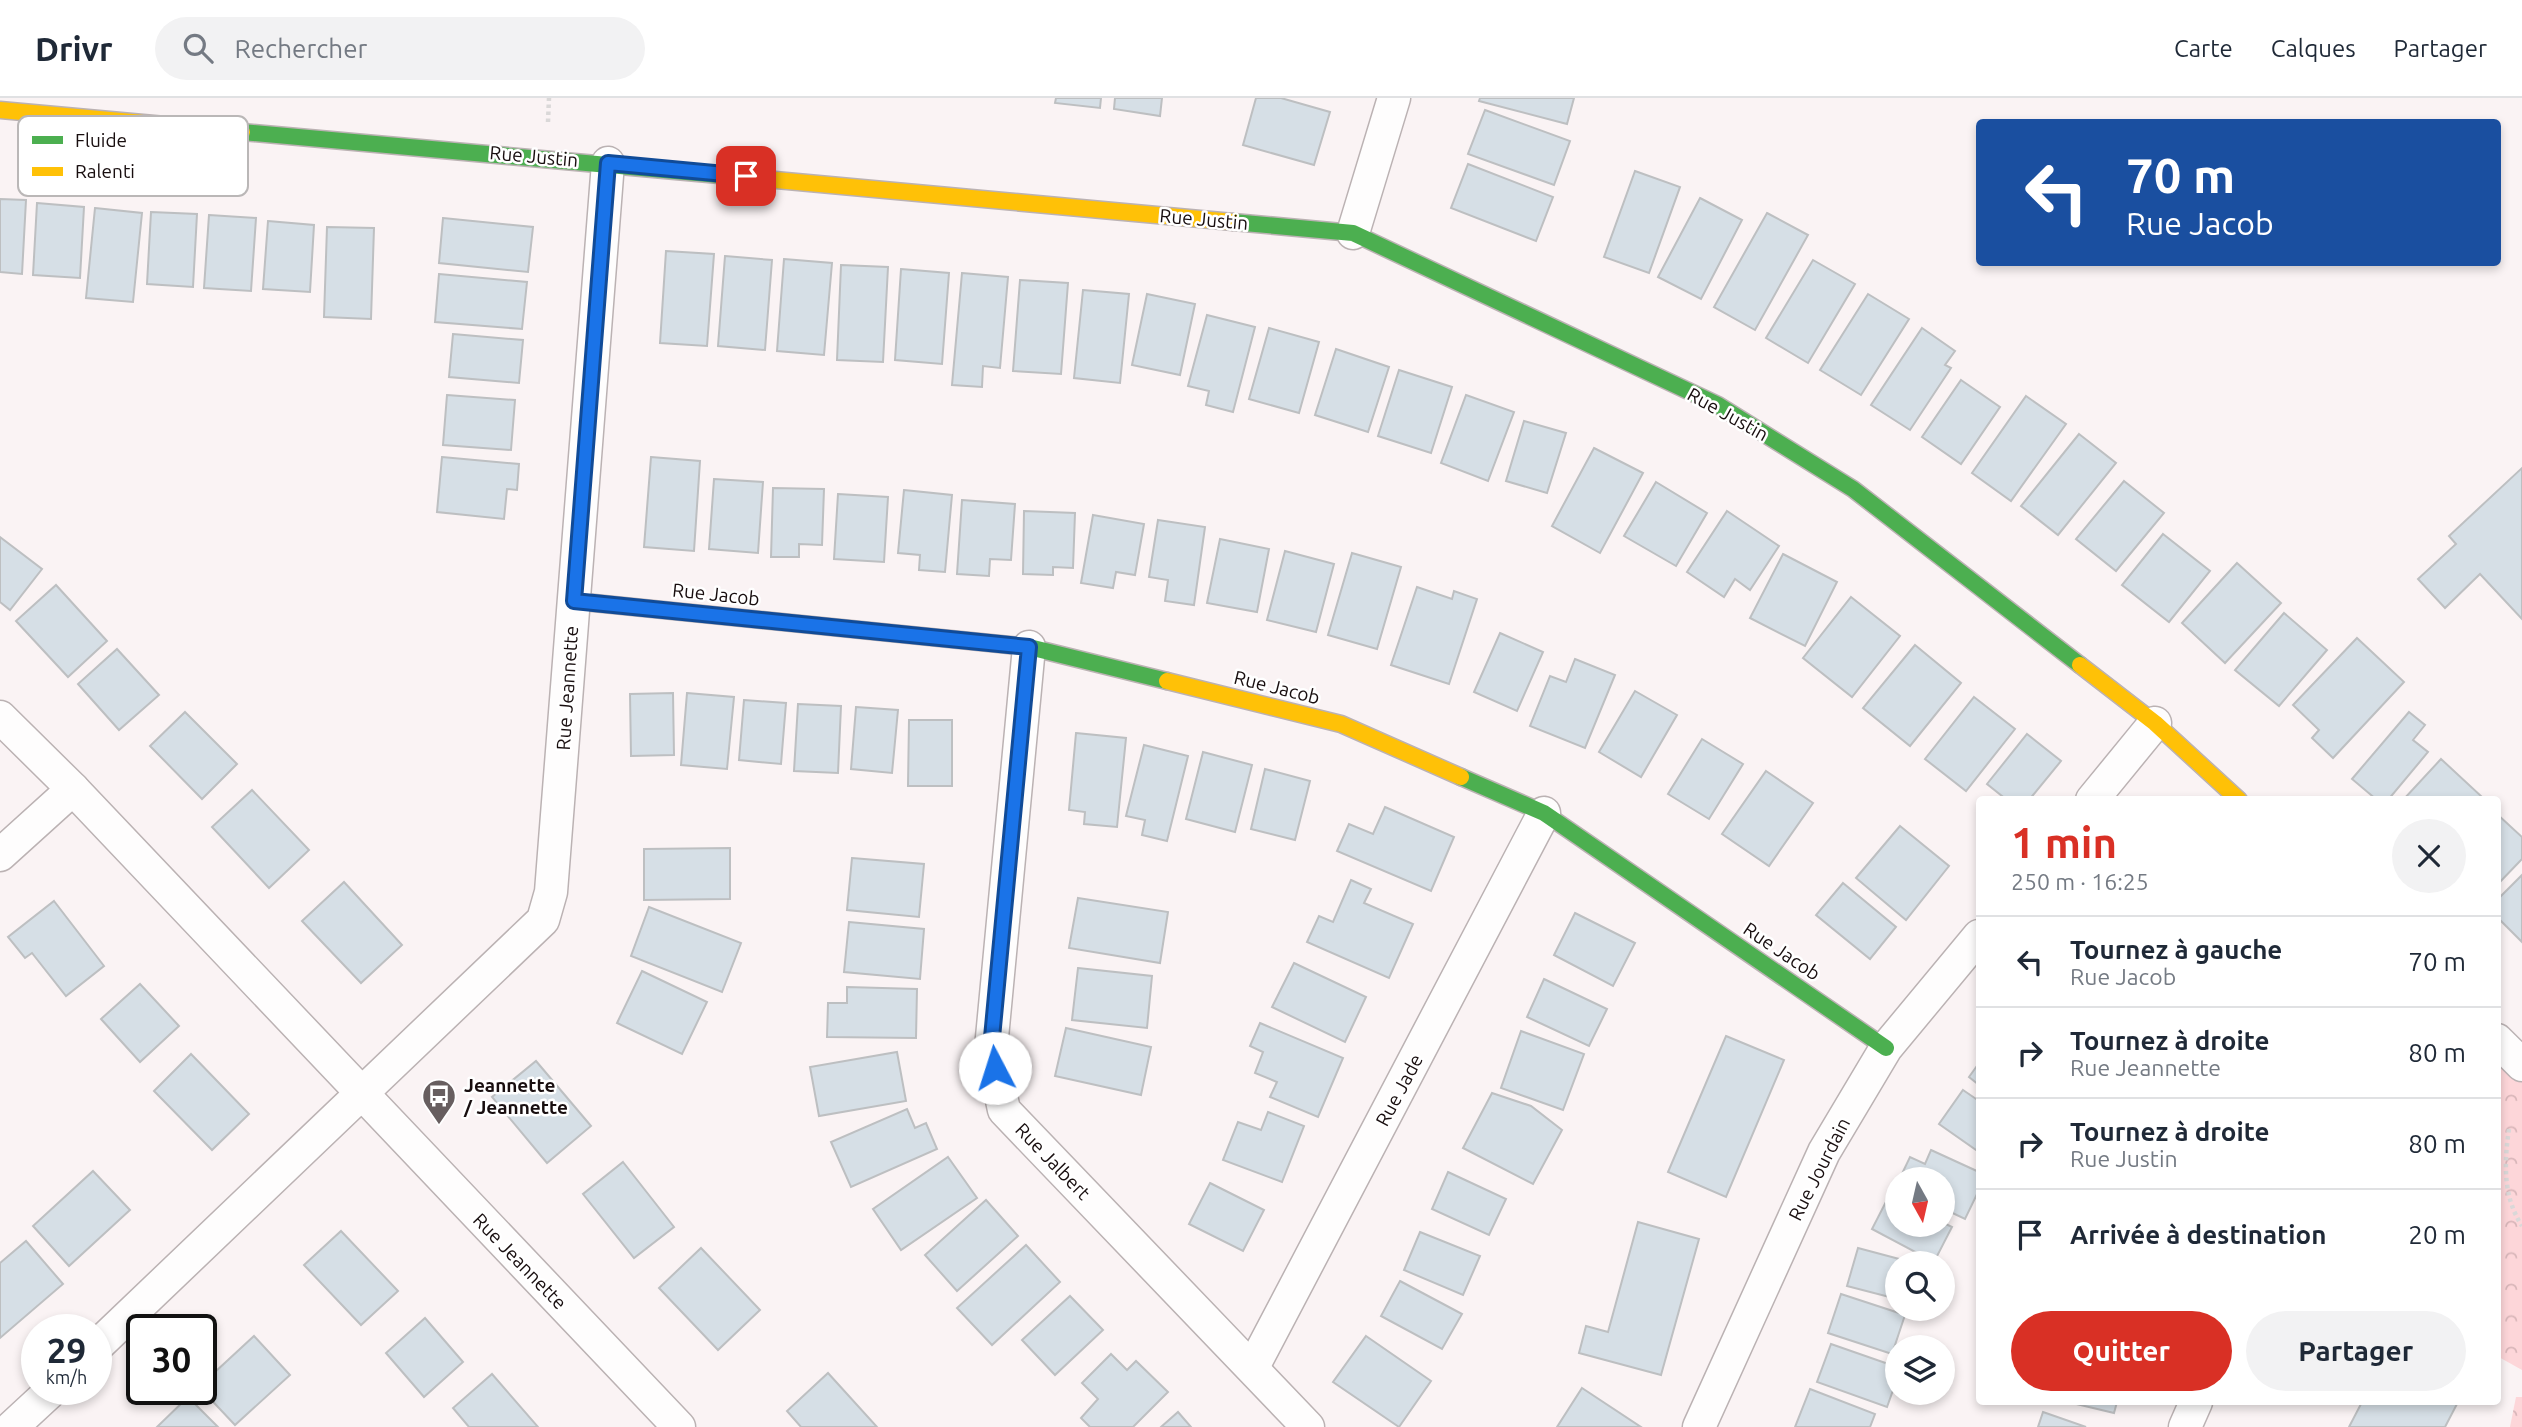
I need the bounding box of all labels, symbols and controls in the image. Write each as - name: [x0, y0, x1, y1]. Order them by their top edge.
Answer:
- search box: [155, 17, 645, 80]
- icon: search: [179, 29, 217, 67]
- text: Drivr: [35, 30, 113, 67]
- text: Rechercher: [235, 34, 367, 63]
- text: Carte: [2174, 35, 2233, 62]
- text: Calques: [2271, 35, 2356, 62]
- text: Partager: [2394, 35, 2487, 62]
- legend: [18, 116, 248, 196]
- text: Fluide: [75, 129, 127, 151]
- street label: Rue Justin: [489, 141, 579, 171]
- pin: [716, 146, 776, 206]
- icon: left: [2011, 147, 2102, 238]
- text: 70 m: [2126, 147, 2235, 202]
- icon: arrive: [727, 157, 765, 195]
- text: Ralenti: [75, 160, 135, 182]
- street label: Rue Justin: [1159, 204, 1249, 234]
- text: Rue Jacob: [2126, 205, 2274, 241]
- street label: Rue Justin: [1684, 383, 1772, 445]
- street label: Rue Jacob: [671, 578, 761, 610]
- street label: Rue Jeannette: [552, 625, 582, 751]
- street label: Rue Jacob: [1232, 666, 1322, 708]
- text: 1 min: [2011, 819, 2117, 866]
- button: close: [2392, 819, 2466, 893]
- text: 250 m · 16:25: [2011, 869, 2149, 894]
- street label: Rue Jacob: [1740, 917, 1824, 985]
- text: Tournez à gauche: [2070, 935, 2282, 964]
- icon: left: [2011, 943, 2049, 981]
- text: 70 m: [2408, 947, 2466, 976]
- text: Rue Jacob: [2070, 964, 2176, 989]
- text: Tournez à droite: [2070, 1026, 2269, 1055]
- position arrow: [958, 1031, 1032, 1105]
- icon: right: [2011, 1034, 2049, 1072]
- text: 80 m: [2408, 1038, 2466, 1067]
- street label: Rue Jade: [1371, 1050, 1427, 1130]
- text: Rue Jeannette: [2070, 1055, 2221, 1080]
- place label: Jeannette / Jeannette: [463, 1074, 568, 1118]
- bus stop icon: Jeannette / Jeannette: [420, 1077, 458, 1126]
- street label: Rue Jourdain: [1784, 1114, 1854, 1224]
- text: Tournez à droite: [2070, 1117, 2269, 1146]
- street label: Rue Jalbert: [1011, 1118, 1095, 1204]
- icon: right: [2011, 1125, 2049, 1163]
- text: 80 m: [2408, 1129, 2466, 1158]
- text: Rue Justin: [2070, 1146, 2178, 1171]
- north arrow: [1885, 1167, 1955, 1237]
- map controls: [1885, 1167, 1955, 1405]
- street label: Rue Jeannette: [469, 1209, 571, 1313]
- icon: arrive: [2011, 1216, 2049, 1254]
- text: Arrivée à destination: [2070, 1220, 2326, 1249]
- text: 20 m: [2408, 1220, 2466, 1249]
- button: search: [1885, 1251, 1955, 1321]
- button: Quitter: [2011, 1311, 2232, 1391]
- button: Partager: [2246, 1311, 2466, 1391]
- speed limit sign: 30: [126, 1314, 217, 1405]
- text: 29: [47, 1330, 86, 1370]
- button: layers: [1885, 1335, 1955, 1405]
- text: km/h: [46, 1367, 87, 1387]

